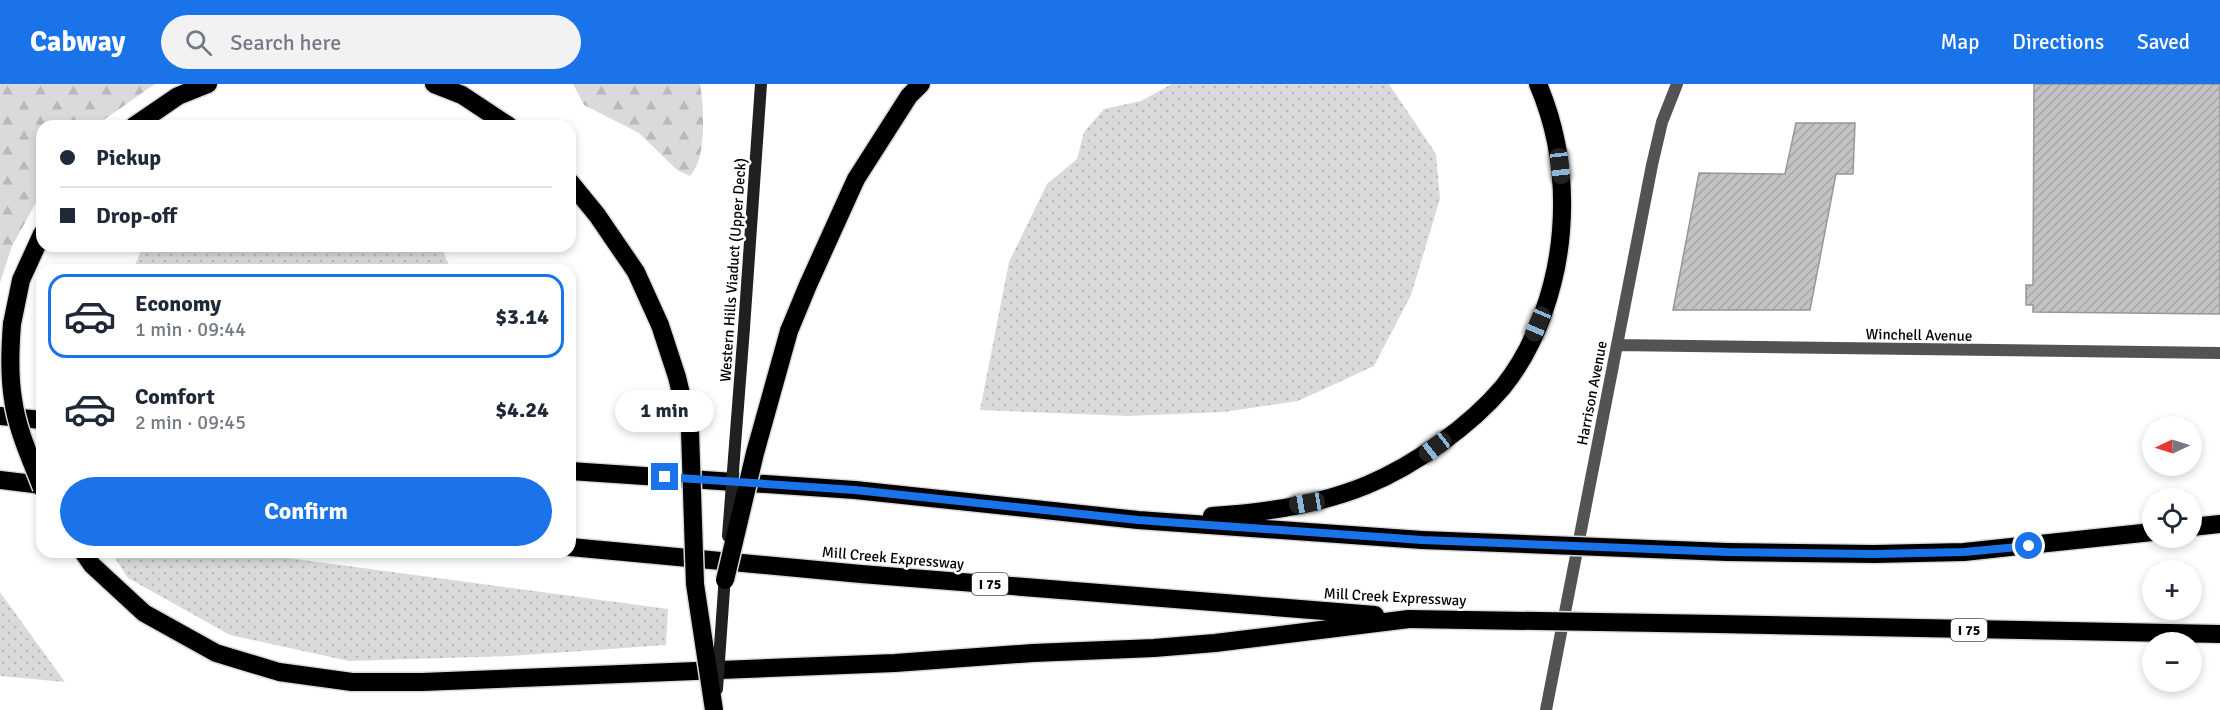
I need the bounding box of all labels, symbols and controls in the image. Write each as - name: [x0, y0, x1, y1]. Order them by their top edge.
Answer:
- search box: [161, 15, 581, 69]
- text: Cabway: [30, 25, 125, 59]
- icon: search: [182, 26, 215, 59]
- text: Search here: [230, 29, 341, 56]
- text: Map: [1941, 29, 1979, 55]
- text: Directions: [2012, 29, 2104, 55]
- text: Saved: [2137, 29, 2190, 55]
- text: Pickup: [96, 144, 161, 171]
- car: [1549, 147, 1571, 185]
- street label: Western Hills Viaduct (Upper Deck): [716, 157, 750, 383]
- text: Drop-off: [96, 202, 177, 229]
- icon: car: [63, 289, 117, 343]
- text: Economy: [135, 290, 221, 317]
- text: $3.14: [495, 303, 549, 330]
- car: [1523, 304, 1553, 344]
- text: 1 min · 09:44: [135, 317, 246, 342]
- street label: Winchell Avenue: [1866, 325, 1972, 345]
- street label: Harrison Avenue: [1573, 339, 1611, 447]
- icon: car: [63, 382, 117, 436]
- text: Comfort: [135, 383, 215, 410]
- callout: 1 min: [616, 390, 714, 432]
- text: $4.24: [495, 396, 549, 423]
- text: 1 min: [640, 398, 689, 423]
- text: 2 min · 09:45: [135, 410, 246, 435]
- north arrow: [2142, 416, 2202, 476]
- map controls: [2142, 416, 2202, 692]
- car: [1415, 429, 1455, 465]
- route end: [651, 463, 678, 490]
- button: Confirm: [60, 477, 552, 546]
- button: locate: [2142, 488, 2202, 548]
- car: [1288, 491, 1326, 515]
- route start: [2015, 532, 2042, 559]
- street label: Mill Creek Expressway: [821, 543, 965, 573]
- button: +: [2142, 560, 2202, 620]
- road number: I 75: [972, 573, 1008, 595]
- street label: Mill Creek Expressway: [1323, 584, 1467, 610]
- road number: I 75: [1951, 619, 1987, 641]
- button: −: [2142, 632, 2202, 692]

